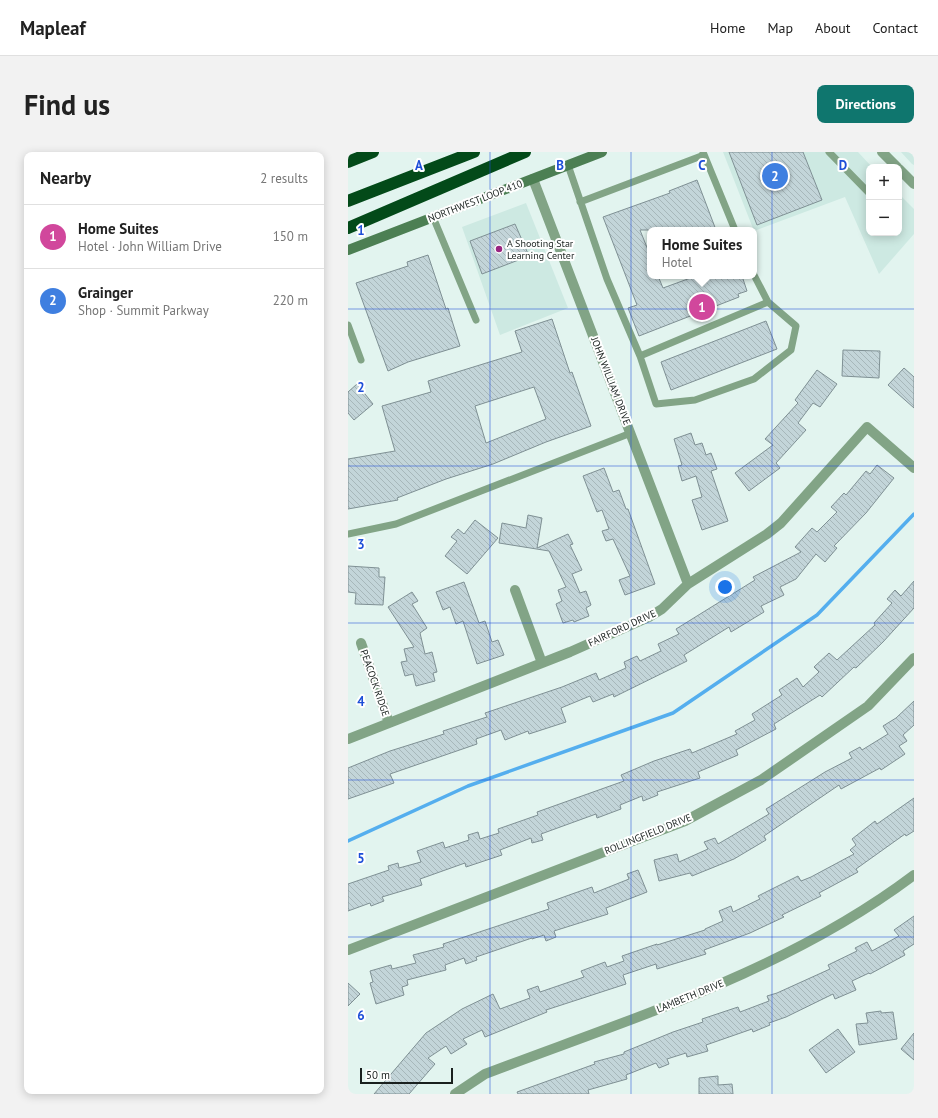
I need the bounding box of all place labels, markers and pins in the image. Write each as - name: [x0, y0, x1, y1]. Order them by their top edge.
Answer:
- pin: 2: [762, 161, 788, 191]
- place label: A Shooting Star Learning Center: [507, 237, 575, 262]
- marker: A Shooting Star Learning Center: [494, 244, 504, 254]
- pin: 1: [689, 292, 715, 322]

